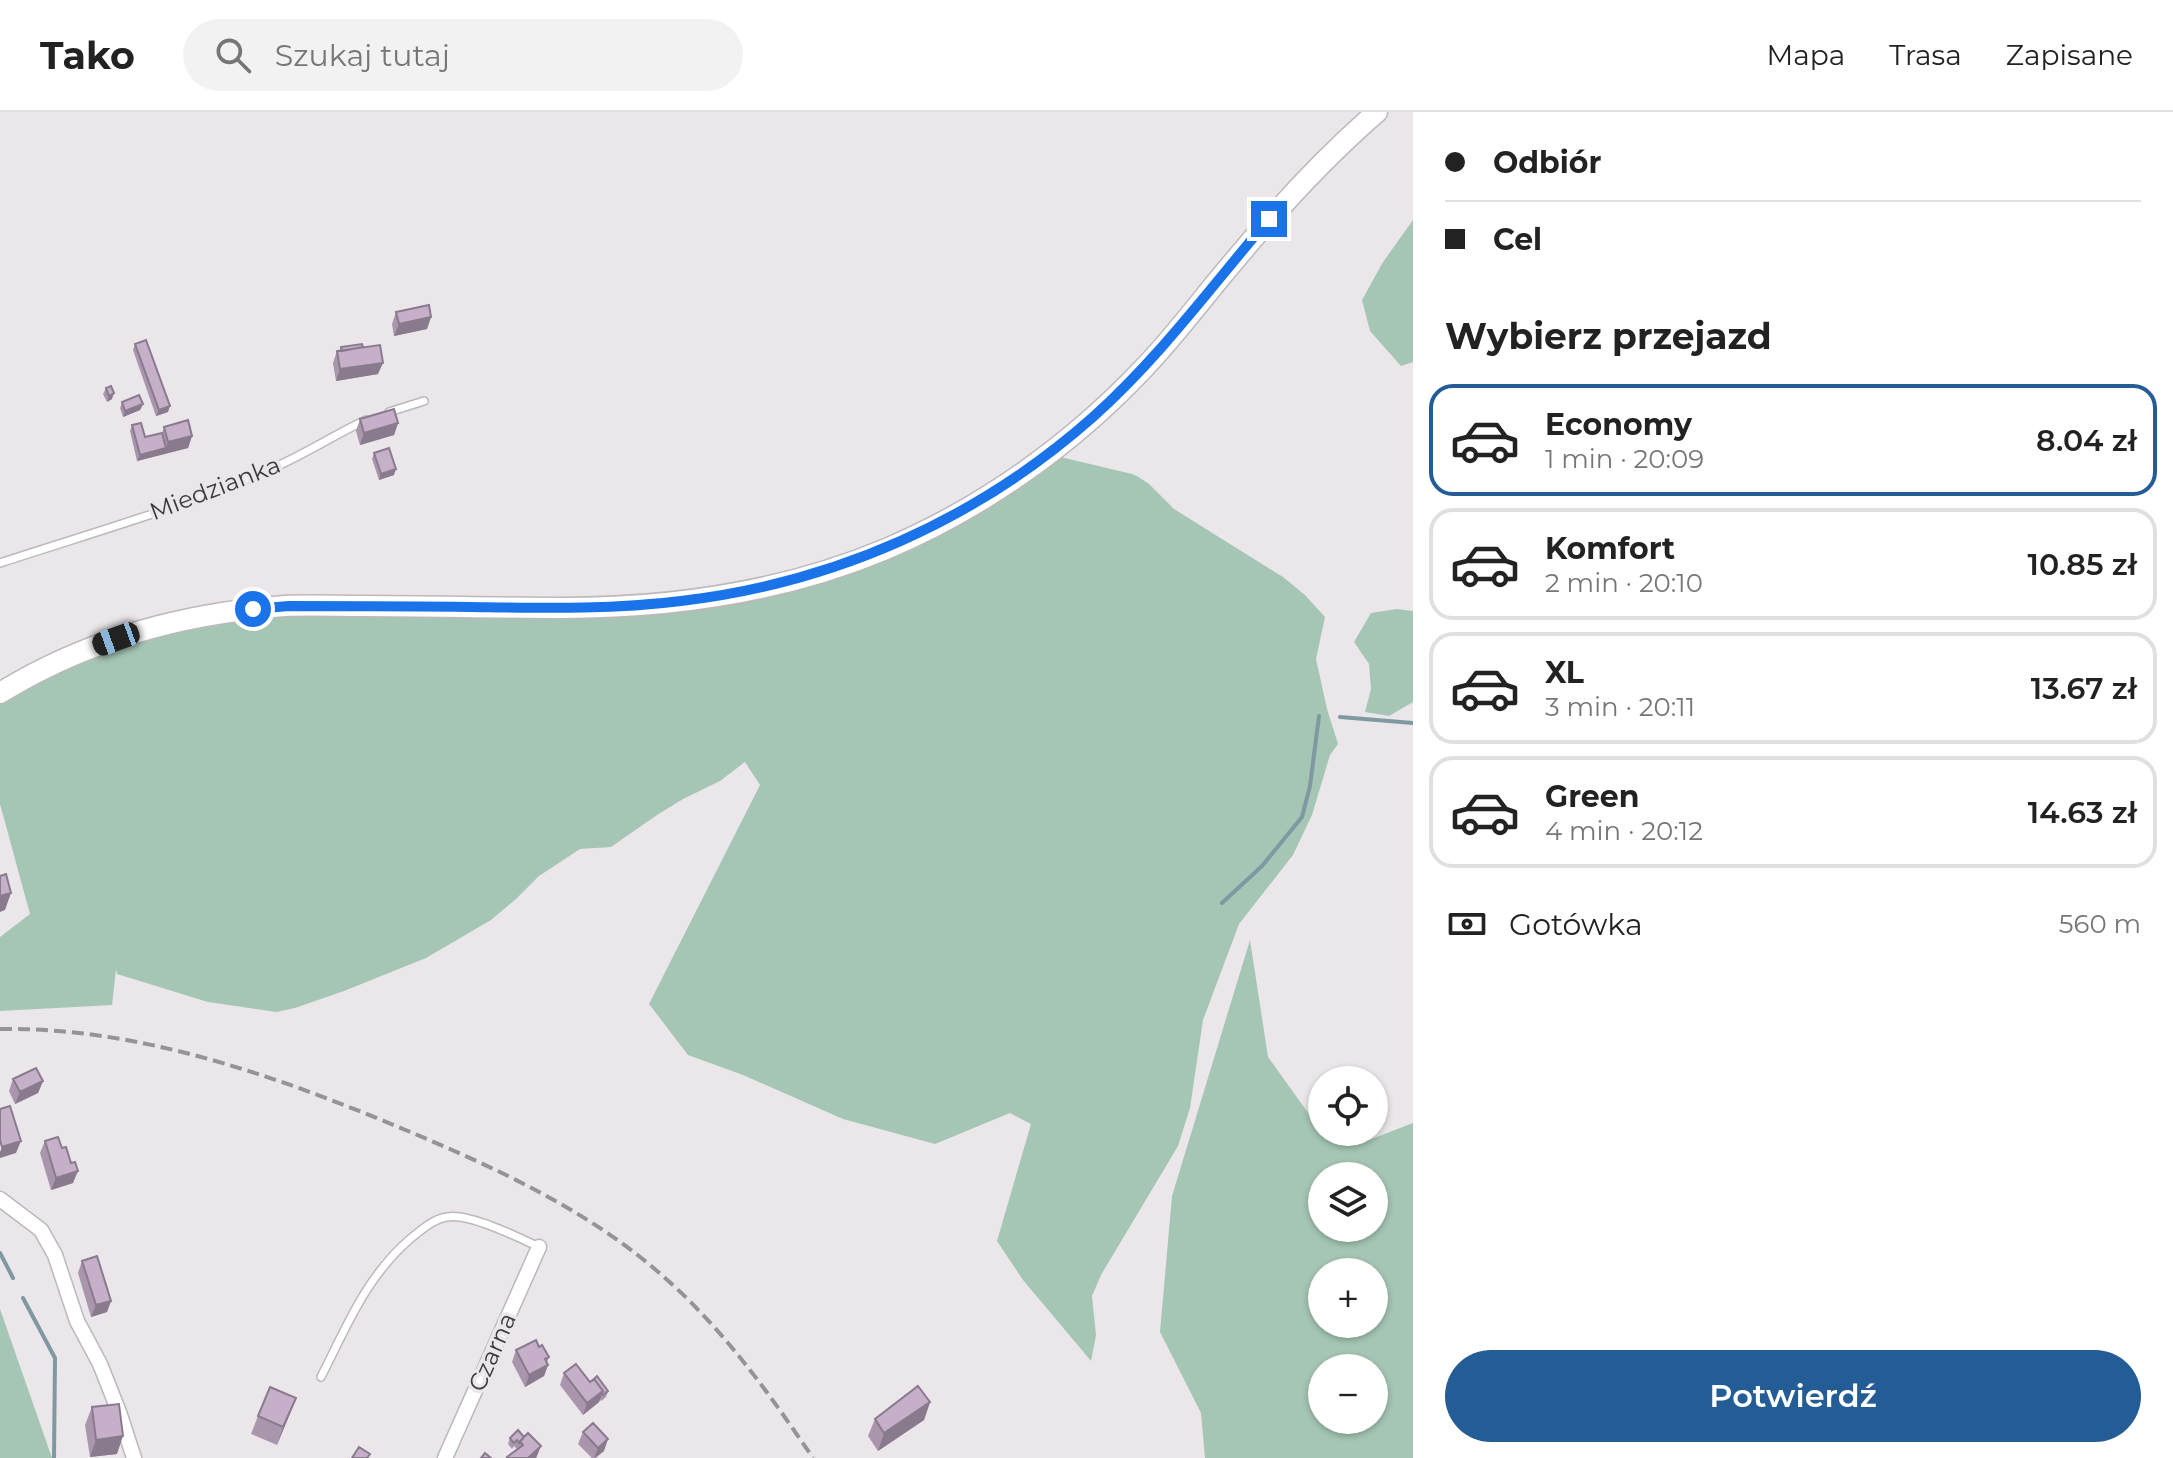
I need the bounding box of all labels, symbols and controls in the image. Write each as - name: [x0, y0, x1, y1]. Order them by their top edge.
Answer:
- search box: [183, 19, 743, 91]
- text: Tako: [40, 32, 135, 79]
- icon: search: [211, 33, 255, 77]
- text: Szukaj tutaj: [275, 37, 450, 74]
- text: Mapa: [1767, 38, 1845, 72]
- text: Trasa: [1889, 38, 1962, 72]
- text: Zapisane: [2006, 38, 2133, 72]
- text: Odbiór: [1493, 144, 1601, 181]
- route end: [1251, 201, 1287, 237]
- text: Cel: [1493, 221, 1542, 258]
- text: Wybierz przejazd: [1445, 314, 1772, 358]
- icon: car: [1449, 404, 1521, 476]
- text: Economy: [1545, 406, 1692, 443]
- text: 8.04 zł: [2036, 422, 2137, 459]
- text: 1 min · 20:09: [1545, 443, 1704, 475]
- street label: Miedzianka: [146, 450, 284, 526]
- icon: car: [1449, 528, 1521, 600]
- text: Komfort: [1545, 530, 1675, 567]
- text: 10.85 zł: [2028, 546, 2137, 583]
- text: 2 min · 20:10: [1545, 567, 1703, 599]
- route start: [235, 591, 271, 627]
- car: [89, 620, 143, 658]
- icon: car: [1449, 652, 1521, 724]
- text: XL: [1545, 654, 1584, 691]
- text: 13.67 zł: [2031, 670, 2137, 707]
- text: 3 min · 20:11: [1545, 691, 1695, 723]
- icon: car: [1449, 776, 1521, 848]
- text: Green: [1545, 778, 1639, 815]
- text: 14.63 zł: [2028, 794, 2137, 831]
- text: 4 min · 20:12: [1545, 815, 1703, 847]
- icon: cash: [1445, 902, 1489, 946]
- text: Gotówka: [1509, 906, 1643, 943]
- text: 560 m: [2059, 908, 2141, 940]
- map controls: [1308, 1066, 1388, 1434]
- button: locate: [1308, 1066, 1388, 1146]
- button: layers: [1308, 1162, 1388, 1242]
- button: +: [1308, 1258, 1388, 1338]
- street label: Czarna: [462, 1308, 522, 1396]
- button: Potwierdź: [1445, 1350, 2141, 1442]
- button: −: [1308, 1354, 1388, 1434]

